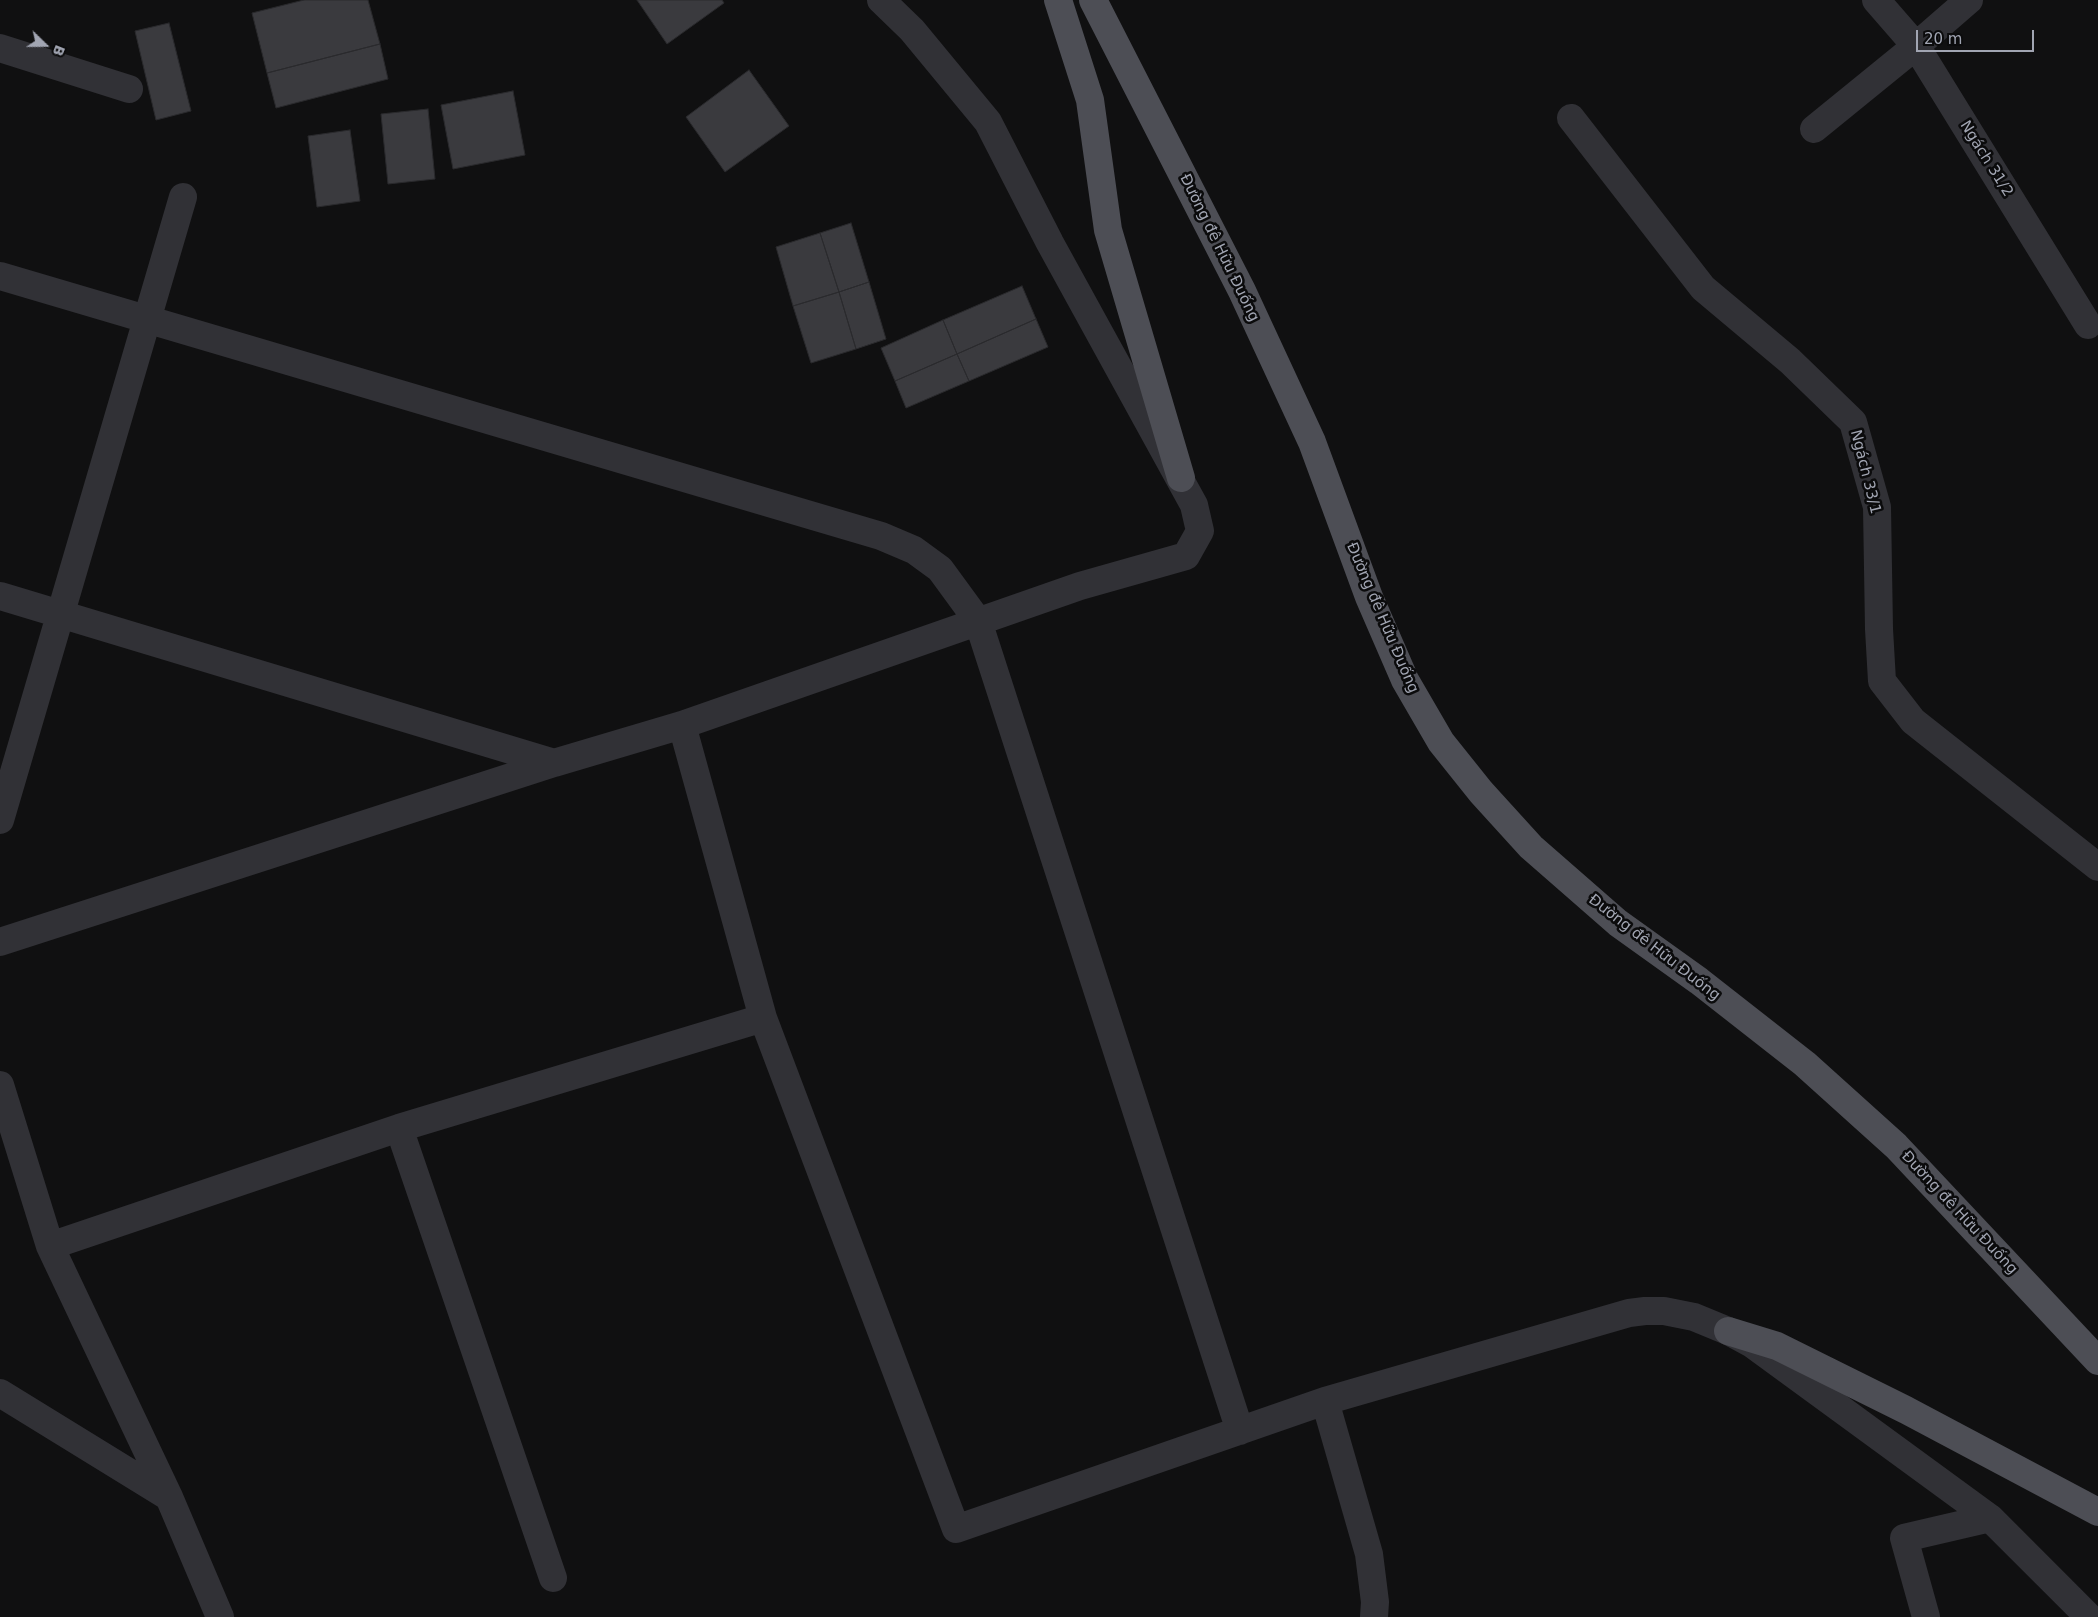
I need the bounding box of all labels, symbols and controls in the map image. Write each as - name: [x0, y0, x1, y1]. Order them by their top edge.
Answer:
- north arrow: [20, 20, 70, 70]
- scale bar: [1918, 20, 2036, 52]
- text: 20 m: [1924, 30, 1962, 48]
- text: B: [49, 43, 68, 59]
- street label: Ngách 31/2: [1956, 118, 2016, 200]
- street label: Đường đê Hữu Đuống: [1175, 171, 1263, 325]
- street label: Ngách 33/1: [1846, 428, 1884, 516]
- street label: Đường đê Hữu Đuống: [1342, 540, 1422, 696]
- street label: Đường đê Hữu Đuống: [1585, 891, 1723, 1005]
- street label: Đường đê Hữu Đuống: [1897, 1148, 2021, 1278]

